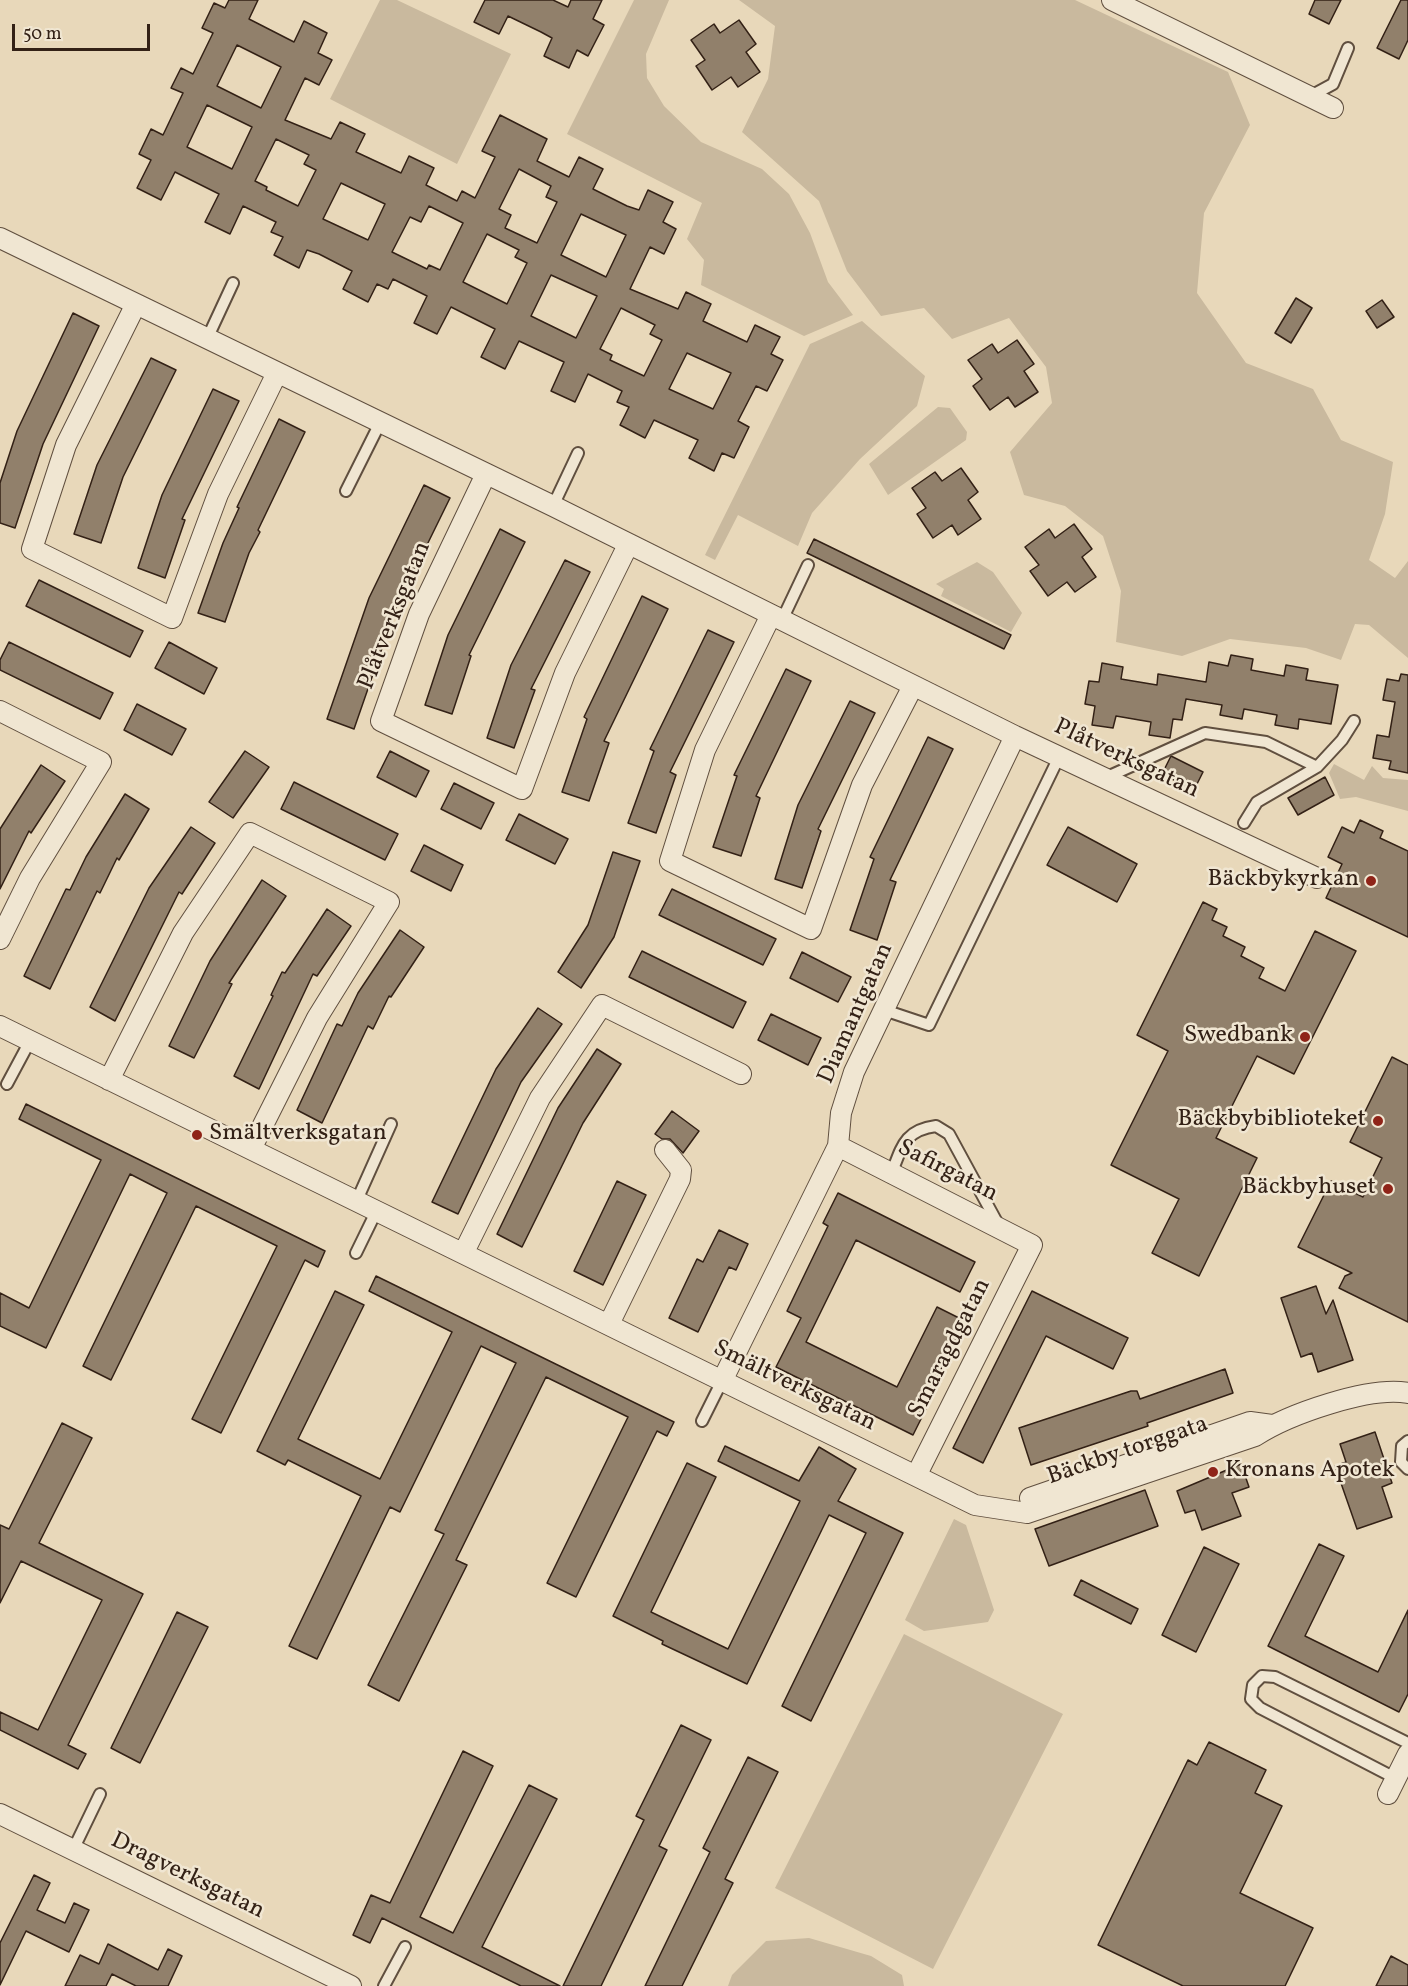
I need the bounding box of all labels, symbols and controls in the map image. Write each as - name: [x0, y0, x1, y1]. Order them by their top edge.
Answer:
- scale bar: [15, 12, 153, 50]
- text: 50 m: [23, 22, 62, 47]
- street label: Plåtverksgatan: [353, 538, 439, 694]
- street label: Plåtverksgatan: [1049, 714, 1203, 806]
- place label: Bäckbykyrkan: [1208, 867, 1359, 895]
- marker: Bäckbykyrkan: [1364, 874, 1378, 888]
- street label: Diamantgatan: [813, 939, 901, 1089]
- place label: Swedbank: [1184, 1023, 1293, 1051]
- marker: Swedbank: [1298, 1030, 1312, 1044]
- place label: Bäckbybiblioteket: [1178, 1107, 1366, 1135]
- marker: Bäckbybiblioteket: [1371, 1114, 1385, 1128]
- place label: Smältverksgatan: [209, 1121, 387, 1149]
- marker: Smältverksgatan: [190, 1128, 204, 1142]
- street label: Safirgatan: [892, 1134, 1002, 1210]
- place label: Bäckbyhuset: [1242, 1175, 1376, 1203]
- marker: Bäckbyhuset: [1381, 1182, 1395, 1196]
- street label: Smaragdgatan: [903, 1274, 999, 1424]
- street label: Smältverksgatan: [708, 1335, 880, 1439]
- street label: Bäckby torggata: [1044, 1411, 1212, 1493]
- place label: Kronans Apotek: [1225, 1458, 1395, 1486]
- marker: Kronans Apotek: [1206, 1465, 1220, 1479]
- street label: Dragverksgatan: [105, 1827, 269, 1927]

